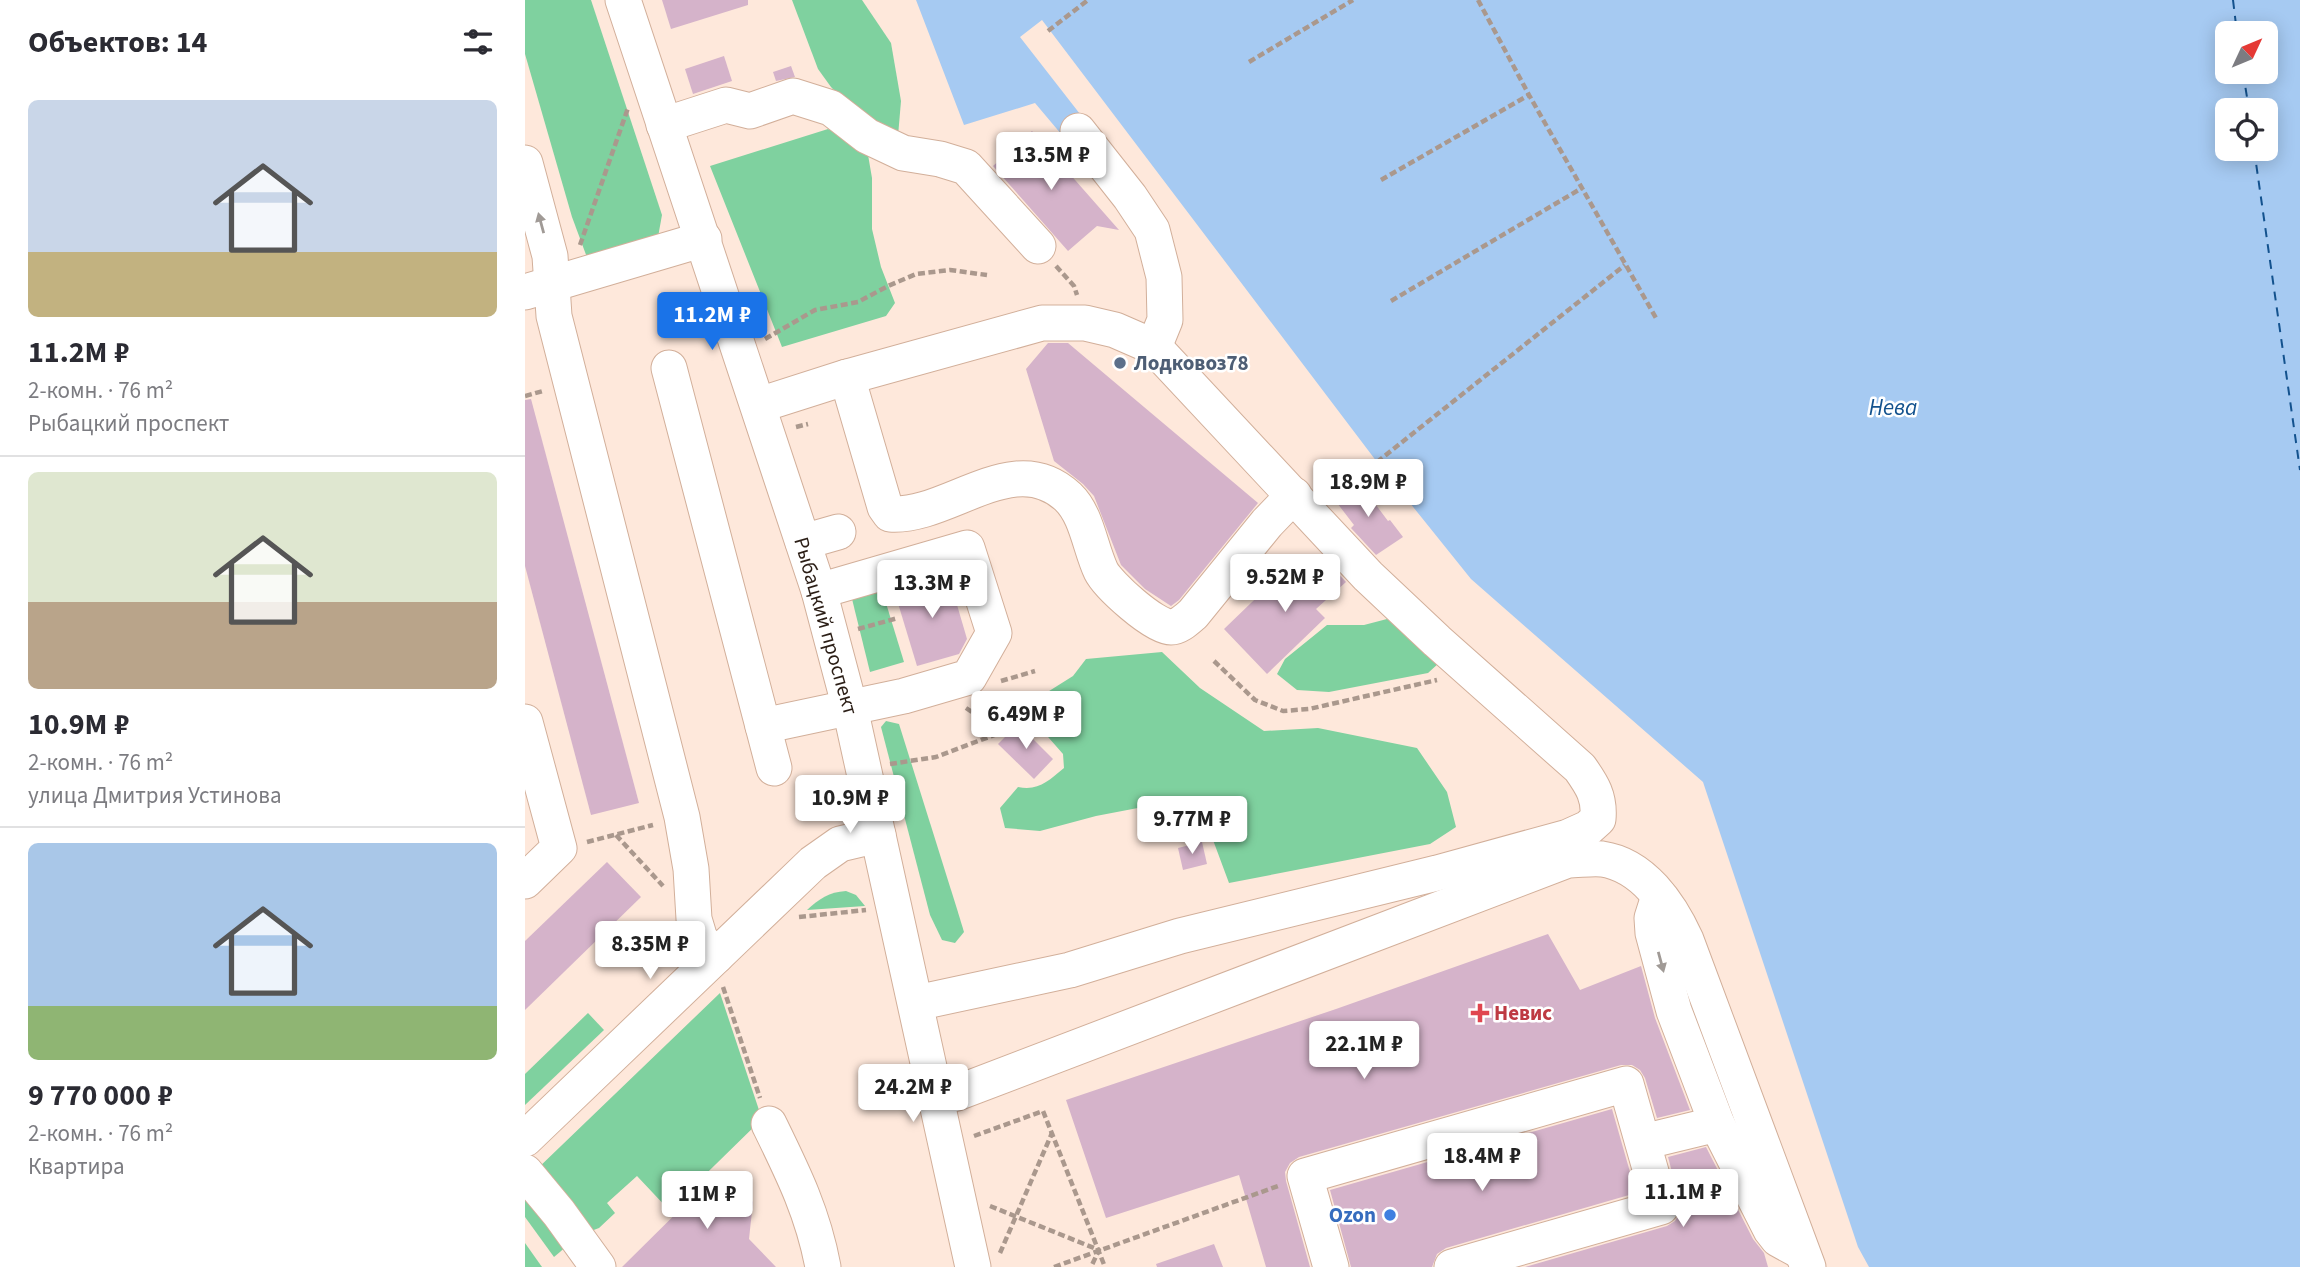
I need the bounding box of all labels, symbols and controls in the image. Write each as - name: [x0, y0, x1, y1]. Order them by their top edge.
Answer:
- text: Объектов: 14: [28, 21, 207, 64]
- north arrow: [2215, 21, 2279, 84]
- map controls: [2215, 21, 2278, 161]
- icon: filters: [459, 23, 497, 61]
- button: locate: [2215, 98, 2278, 161]
- pin: 13.5M ₽: [986, 132, 1116, 192]
- text: 13.5M ₽: [1012, 138, 1090, 171]
- icon: home: [200, 145, 326, 271]
- one-way arrow: [536, 212, 546, 233]
- pin: 11.2M ₽: [647, 292, 777, 352]
- text: 11.2M ₽: [673, 298, 751, 331]
- text: 11.2M ₽: [28, 331, 129, 374]
- place label: Лодковоз78: [1133, 348, 1249, 378]
- marker: Лодковоз78: [1112, 355, 1128, 371]
- text: 2-комн. · 76 m²: [28, 374, 173, 407]
- water label: Нева: [1869, 391, 1917, 424]
- text: Рыбацкий проспект: [28, 407, 229, 440]
- pin: 18.9M ₽: [1303, 460, 1433, 519]
- text: 18.9M ₽: [1329, 465, 1407, 498]
- icon: home: [200, 517, 326, 643]
- street label: Рыбацкий проспект: [786, 534, 866, 719]
- pin: 9.52M ₽: [1220, 554, 1350, 614]
- pin: 13.3M ₽: [867, 560, 997, 620]
- text: 9.52M ₽: [1246, 560, 1324, 593]
- text: 13.3M ₽: [893, 566, 971, 599]
- pin: 6.49M ₽: [961, 692, 1091, 751]
- text: 6.49M ₽: [987, 697, 1065, 730]
- text: 10.9M ₽: [28, 703, 129, 746]
- text: 2-комн. · 76 m²: [28, 746, 173, 779]
- pin: 10.9M ₽: [785, 776, 915, 835]
- text: улица Дмитрия Устинова: [28, 779, 281, 812]
- text: 10.9M ₽: [811, 781, 889, 814]
- pin: 9.77M ₽: [1127, 796, 1257, 856]
- text: 9.77M ₽: [1153, 802, 1231, 835]
- icon: home: [200, 888, 326, 1014]
- pin: 8.35M ₽: [585, 922, 715, 981]
- text: 8.35M ₽: [611, 927, 689, 960]
- one-way arrow: [1656, 951, 1667, 973]
- place label: Невис: [1494, 998, 1552, 1028]
- marker: Невис: [1472, 1005, 1488, 1021]
- pin: 22.1M ₽: [1299, 1021, 1429, 1081]
- text: 22.1M ₽: [1325, 1027, 1403, 1060]
- pin: 24.2M ₽: [848, 1064, 978, 1124]
- text: 24.2M ₽: [874, 1070, 952, 1103]
- text: 9 770 000 ₽: [28, 1074, 173, 1117]
- text: 2-комн. · 76 m²: [28, 1117, 173, 1150]
- pin: 18.4M ₽: [1417, 1134, 1547, 1193]
- text: 18.4M ₽: [1443, 1139, 1521, 1172]
- text: Квартира: [28, 1150, 125, 1183]
- pin: 11.1M ₽: [1618, 1170, 1748, 1229]
- pin: 11M ₽: [658, 1172, 756, 1231]
- text: 11.1M ₽: [1644, 1175, 1722, 1208]
- text: 11M ₽: [678, 1177, 736, 1210]
- place label: Ozon: [1329, 1200, 1376, 1230]
- marker: Ozon: [1382, 1207, 1398, 1223]

